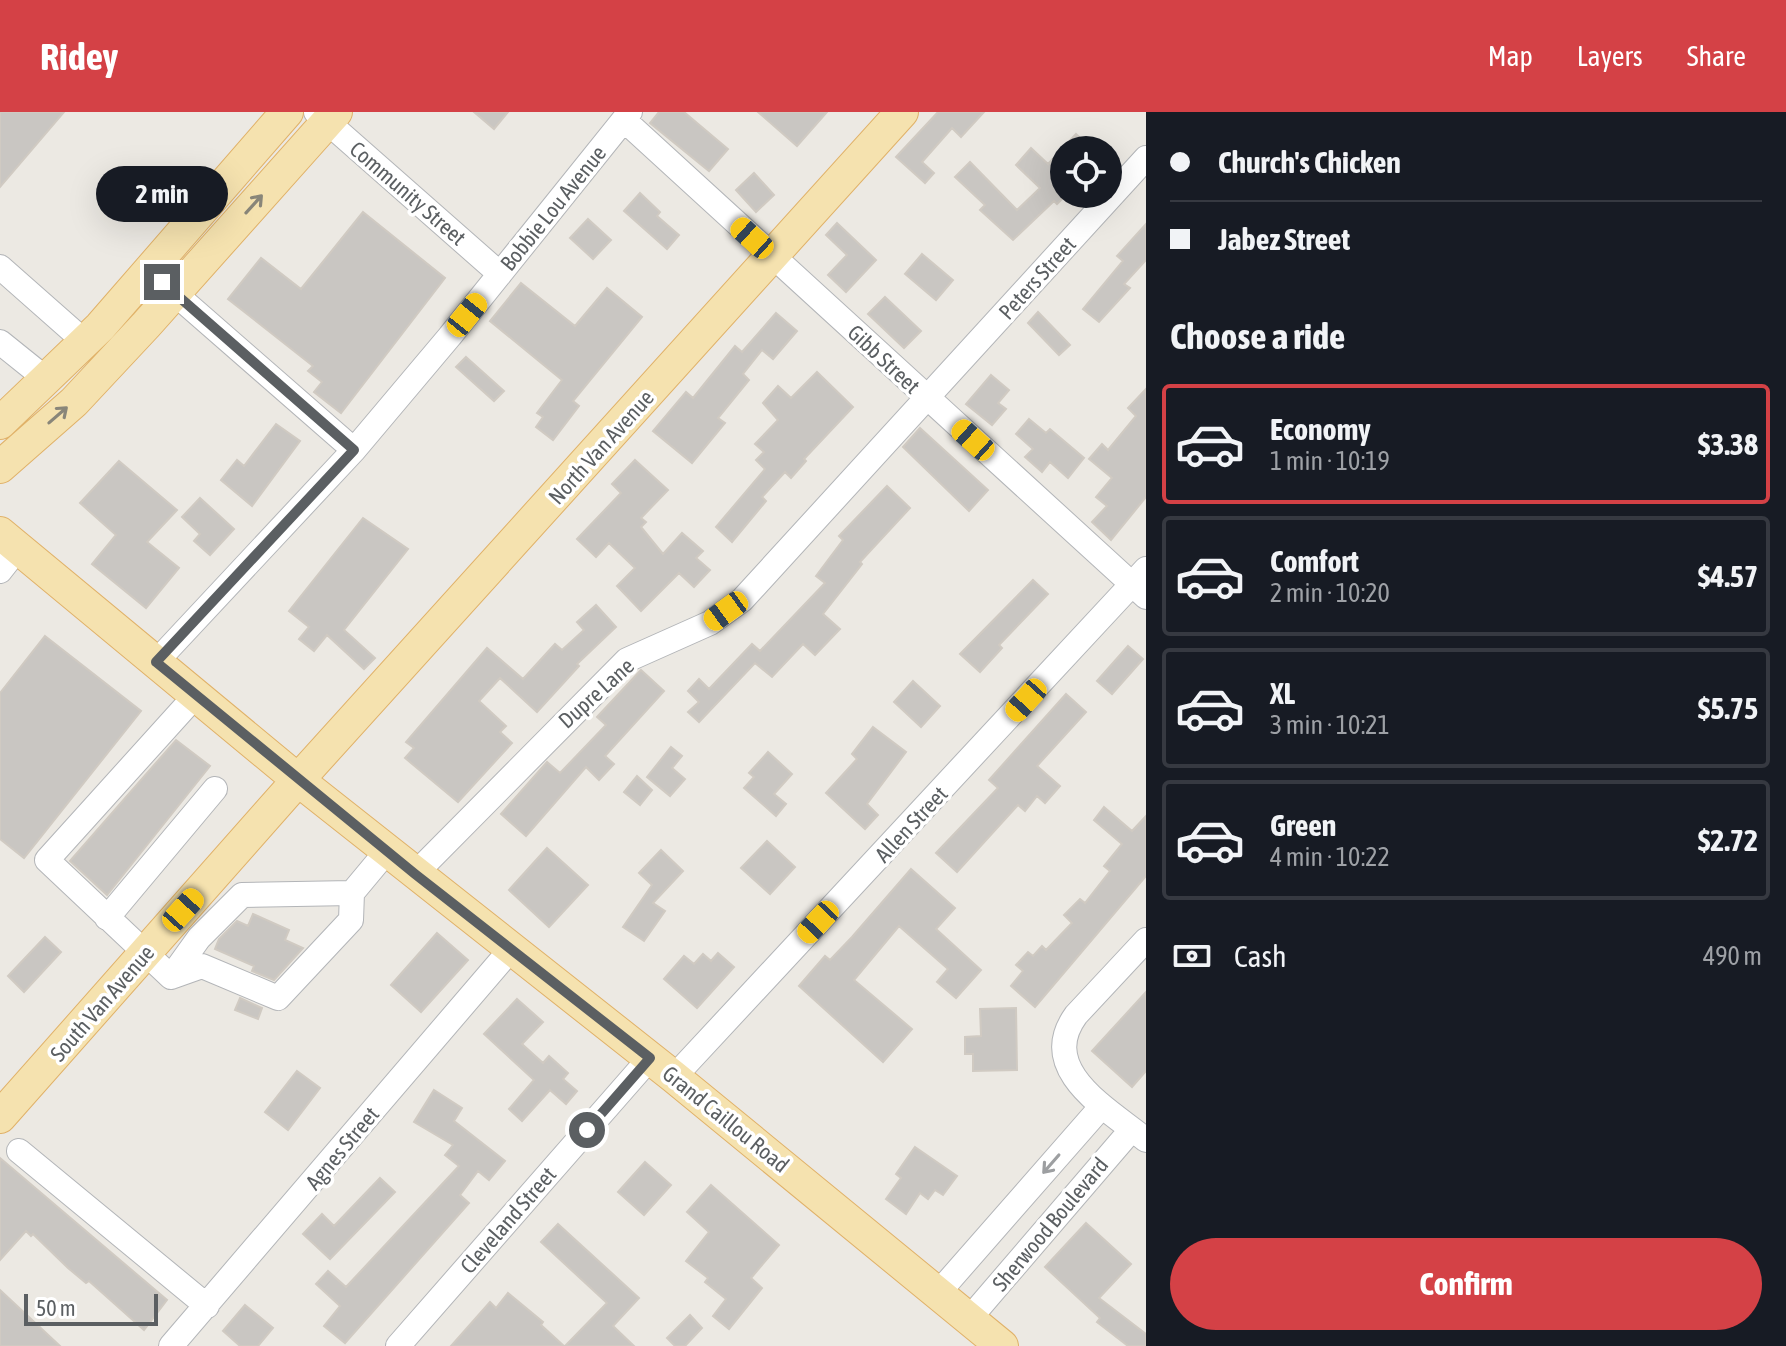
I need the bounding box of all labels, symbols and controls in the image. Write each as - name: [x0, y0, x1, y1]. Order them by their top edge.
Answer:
- text: Ridey: [40, 35, 118, 78]
- text: Map: [1488, 40, 1533, 72]
- text: Layers: [1577, 40, 1643, 72]
- text: Share: [1687, 40, 1746, 72]
- street label: Community Street: [345, 136, 471, 250]
- map controls: [1050, 136, 1122, 208]
- button: locate: [1050, 136, 1122, 208]
- street label: Bobbie Lou Avenue: [495, 140, 611, 276]
- text: Church's Chicken: [1218, 145, 1401, 179]
- callout: 2 min: [96, 166, 228, 222]
- text: 2 min: [135, 179, 189, 209]
- one-way arrow: [245, 195, 263, 215]
- car: [726, 213, 778, 263]
- text: Jabez Street: [1218, 222, 1350, 256]
- street label: Peters Street: [993, 231, 1081, 325]
- route end: [144, 264, 180, 300]
- car: [443, 289, 491, 341]
- text: Choose a ride: [1170, 315, 1345, 357]
- street label: Gibb Street: [843, 319, 925, 399]
- street label: North Van Avenue: [543, 385, 659, 509]
- one-way arrow: [48, 407, 68, 425]
- icon: car: [1174, 408, 1246, 480]
- text: Economy: [1270, 412, 1371, 446]
- car: [947, 415, 999, 465]
- text: $3.38: [1698, 427, 1758, 461]
- text: 1 min · 10:19: [1270, 446, 1390, 476]
- icon: car: [1174, 540, 1246, 612]
- text: Comfort: [1270, 544, 1359, 578]
- text: $4.57: [1698, 559, 1758, 593]
- text: 2 min · 10:20: [1270, 578, 1390, 608]
- car: [700, 587, 752, 635]
- street label: Dupre Lane: [553, 652, 639, 734]
- icon: car: [1174, 672, 1246, 744]
- car: [1001, 674, 1051, 726]
- text: XL: [1270, 676, 1295, 710]
- text: $5.75: [1698, 691, 1758, 725]
- text: 3 min · 10:21: [1270, 710, 1390, 740]
- street label: Allen Street: [869, 781, 953, 867]
- icon: car: [1174, 804, 1246, 876]
- text: Green: [1270, 808, 1336, 842]
- text: $2.72: [1698, 823, 1758, 857]
- text: 4 min · 10:22: [1270, 842, 1390, 872]
- car: [158, 884, 208, 936]
- car: [793, 896, 843, 948]
- icon: cash: [1170, 934, 1214, 978]
- text: Cash: [1234, 939, 1287, 973]
- street label: South Van Avenue: [45, 940, 159, 1066]
- text: 490 m: [1703, 941, 1762, 971]
- street label: Grand Caillou Road: [658, 1060, 794, 1178]
- street label: Agnes Street: [300, 1101, 384, 1195]
- route start: [569, 1112, 605, 1148]
- street label: Sherwood Boulevard: [987, 1152, 1113, 1296]
- one-way arrow: [1042, 1154, 1060, 1174]
- street label: Cleveland Street: [455, 1161, 561, 1279]
- button: Confirm: [1170, 1238, 1762, 1330]
- scale bar: [24, 1290, 158, 1326]
- text: 50 m: [36, 1295, 76, 1321]

